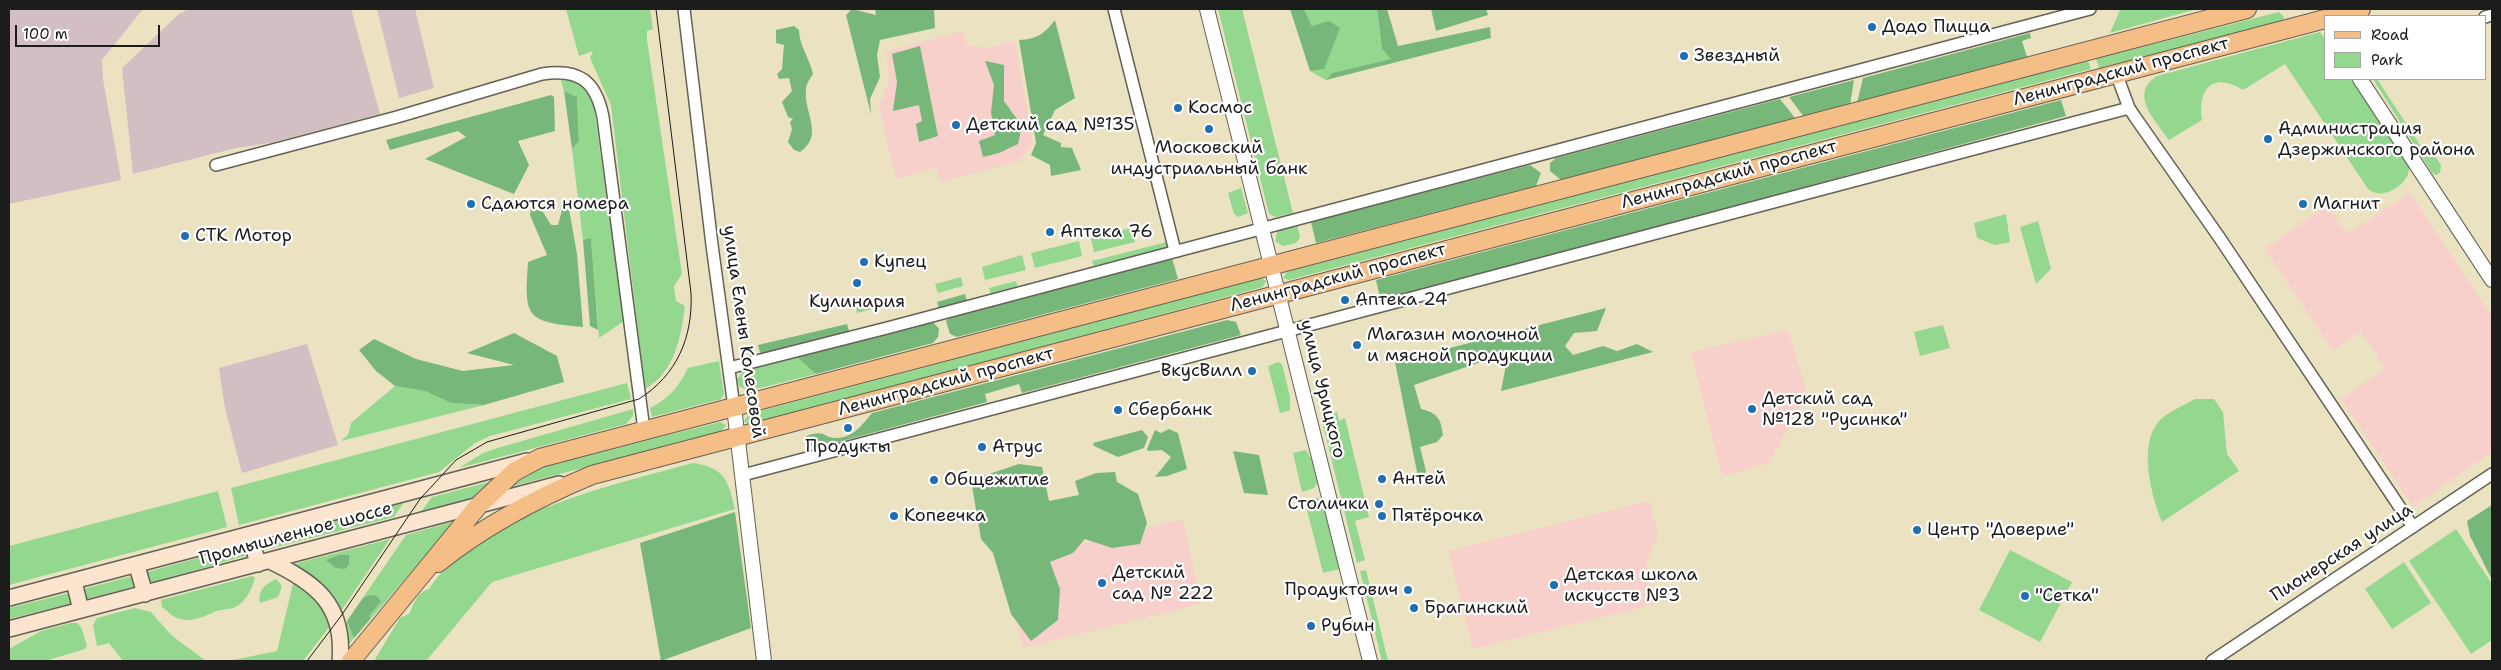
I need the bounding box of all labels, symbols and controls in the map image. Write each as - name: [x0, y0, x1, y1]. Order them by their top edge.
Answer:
- scale bar: [18, 15, 162, 47]
- legend: [2324, 15, 2486, 80]
- place label: Додо Пицца: [1882, 16, 1990, 38]
- marker: Додо Пицца: [1866, 21, 1878, 33]
- text: 100 m: [23, 24, 68, 44]
- text: Road: [2371, 25, 2409, 45]
- street label: Ленинградский проспект: [2011, 33, 2231, 111]
- place label: Звездный: [1694, 45, 1780, 67]
- marker: Звездный: [1678, 50, 1690, 62]
- text: Park: [2371, 50, 2403, 70]
- place label: Космос: [1188, 97, 1252, 119]
- marker: Космос: [1172, 102, 1184, 114]
- place label: Детский сад №135: [966, 114, 1135, 136]
- place label: Администрация Дзержинского района: [2278, 118, 2475, 160]
- marker: Детский сад №135: [950, 119, 962, 131]
- marker: Московский индустриальный банк: [1203, 123, 1215, 135]
- marker: Администрация Дзержинского района: [2262, 133, 2274, 145]
- street label: Ленинградский проспект: [1619, 136, 1839, 214]
- place label: Московский индустриальный банк: [1110, 137, 1308, 180]
- place label: Сдаются номера: [481, 193, 629, 215]
- place label: Магнит: [2313, 193, 2380, 215]
- marker: Сдаются номера: [465, 198, 477, 210]
- marker: Магнит: [2297, 198, 2309, 210]
- place label: Аптека 76: [1060, 221, 1153, 243]
- street label: улица Елены Колесовой: [717, 224, 769, 440]
- place label: СТК Мотор: [195, 225, 292, 247]
- marker: Аптека 76: [1044, 226, 1056, 238]
- marker: СТК Мотор: [179, 230, 191, 242]
- street label: Ленинградский проспект: [1228, 239, 1448, 317]
- place label: Купец: [874, 251, 926, 273]
- marker: Купец: [858, 256, 870, 268]
- marker: Кулинария: [851, 277, 863, 289]
- place label: Аптека 24: [1355, 289, 1447, 311]
- place label: Кулинария: [809, 291, 905, 313]
- marker: Аптека 24: [1339, 294, 1351, 306]
- street label: улица Урицкого: [1294, 317, 1350, 461]
- place label: Магазин молочной и мясной продукции: [1367, 324, 1553, 366]
- marker: Магазин молочной и мясной продукции: [1351, 339, 1363, 351]
- street label: Ленинградский проспект: [836, 343, 1056, 421]
- place label: ВкусВилл: [1161, 360, 1242, 382]
- marker: ВкусВилл: [1246, 365, 1258, 377]
- place label: Детский сад №128 "Русинка": [1762, 388, 1907, 430]
- place label: Сбербанк: [1128, 399, 1212, 421]
- marker: Детский сад №128 "Русинка": [1746, 403, 1758, 415]
- marker: Сбербанк: [1112, 404, 1124, 416]
- marker: Продукты: [842, 422, 854, 434]
- place label: Продукты: [805, 436, 891, 458]
- place label: Атрус: [992, 436, 1043, 458]
- marker: Атрус: [976, 441, 988, 453]
- place label: Антей: [1392, 468, 1446, 490]
- place label: Общежитие: [944, 469, 1049, 491]
- marker: Антей: [1376, 473, 1388, 485]
- marker: Общежитие: [928, 474, 940, 486]
- place label: Столички: [1287, 493, 1369, 515]
- street label: Промышленное шоссе: [197, 498, 395, 570]
- marker: Столички: [1373, 498, 1385, 510]
- street label: Пионерская улица: [2267, 499, 2417, 607]
- place label: Копеечка: [904, 505, 986, 527]
- place label: Пятёрочка: [1392, 505, 1483, 527]
- marker: Копеечка: [888, 510, 900, 522]
- marker: Пятёрочка: [1376, 510, 1388, 522]
- place label: Центр "Доверие": [1927, 519, 2074, 541]
- marker: Центр "Доверие": [1911, 524, 1923, 536]
- place label: Детский сад № 222: [1112, 562, 1214, 604]
- place label: Детская школа искусств №3: [1564, 564, 1698, 606]
- marker: Детский сад № 222: [1096, 577, 1108, 589]
- place label: Продуктович: [1285, 579, 1398, 601]
- marker: Детская школа искусств №3: [1548, 579, 1560, 591]
- marker: Продуктович: [1402, 584, 1414, 596]
- place label: "Сетка": [2035, 585, 2099, 607]
- marker: "Сетка": [2019, 590, 2031, 602]
- place label: Брагинский: [1424, 597, 1528, 619]
- marker: Брагинский: [1408, 602, 1420, 614]
- place label: Рубин: [1321, 615, 1375, 637]
- marker: Рубин: [1305, 620, 1317, 632]

